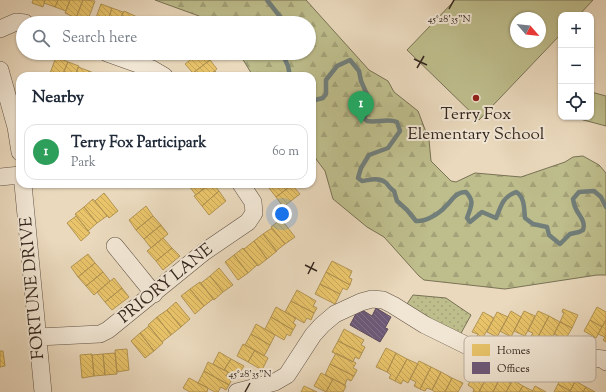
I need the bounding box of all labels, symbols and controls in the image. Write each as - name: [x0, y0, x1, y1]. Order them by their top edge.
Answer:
- text: 45°28'35"N: [428, 12, 471, 27]
- north arrow: [510, 12, 546, 48]
- map controls: [558, 12, 594, 120]
- button: +: [558, 12, 594, 48]
- search box: [16, 16, 316, 60]
- icon: search: [30, 27, 52, 49]
- text: Search here: [62, 28, 137, 49]
- button: −: [558, 48, 594, 84]
- button: locate: [558, 84, 594, 120]
- text: Nearby: [32, 86, 84, 110]
- pin: 1: [348, 91, 374, 124]
- marker: Terry Fox Elementary School: [471, 93, 481, 103]
- place label: Terry Fox Elementary School: [407, 103, 545, 147]
- text: Terry Fox Participark: [71, 133, 206, 154]
- text: 1: [44, 143, 48, 161]
- text: 60 m: [272, 143, 299, 161]
- text: Park: [71, 154, 96, 172]
- your location: [272, 204, 292, 224]
- street label: FORTUNE DRIVE: [15, 216, 51, 360]
- street label: PRIORY LANE: [114, 238, 218, 330]
- legend: [464, 336, 596, 382]
- text: Homes: [497, 343, 530, 359]
- text: Offices: [497, 361, 530, 377]
- text: 45°28'35"N: [229, 367, 272, 382]

